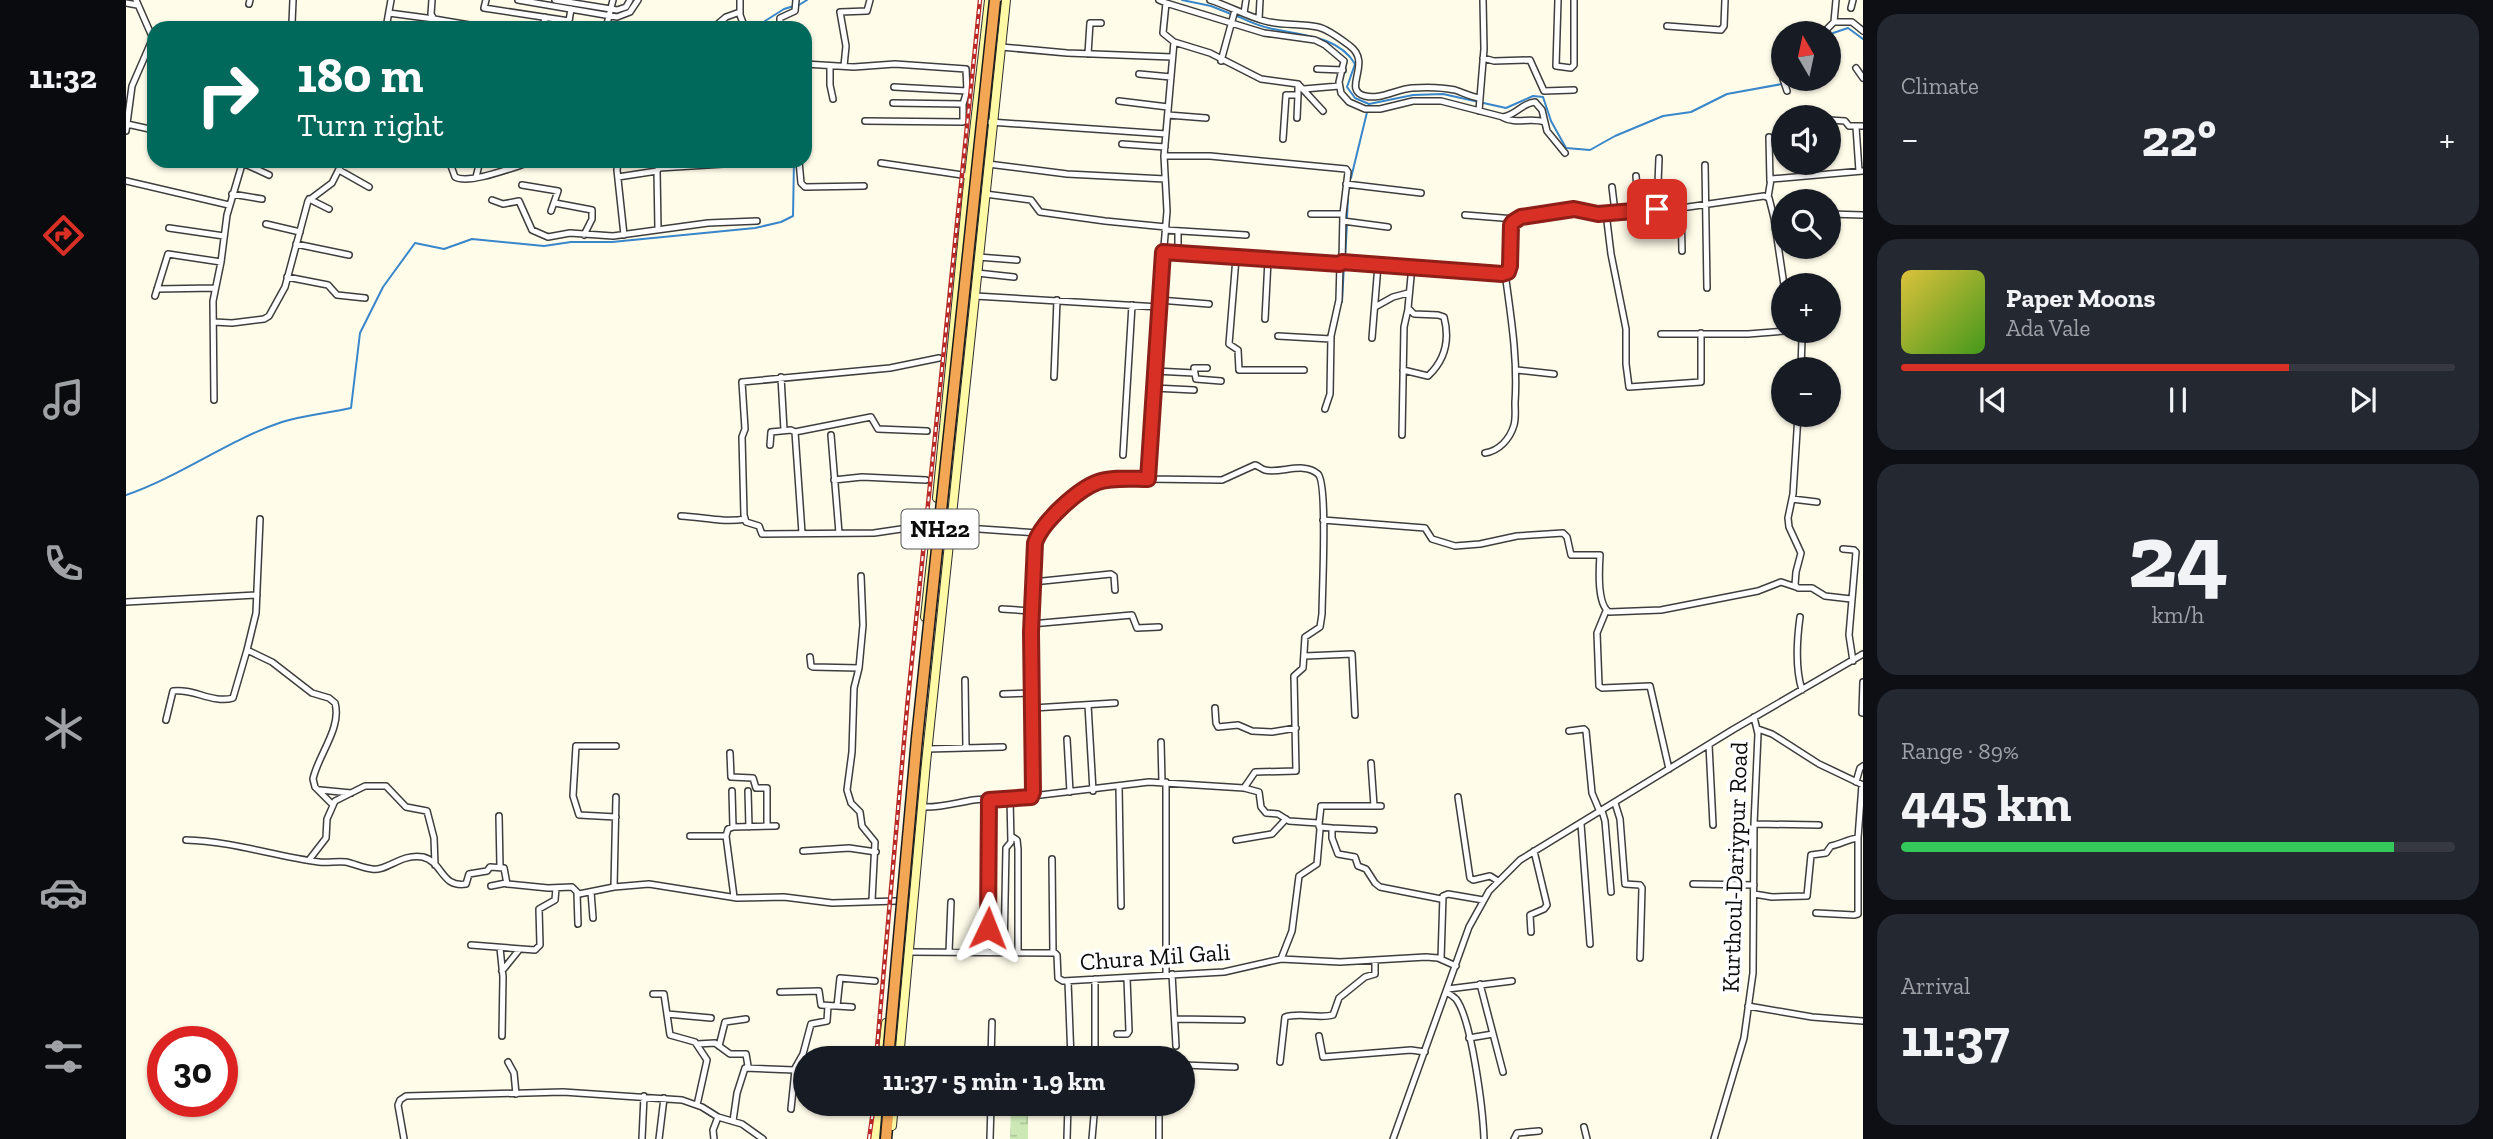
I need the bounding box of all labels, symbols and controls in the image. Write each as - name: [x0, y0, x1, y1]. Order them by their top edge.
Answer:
- north arrow: [1771, 21, 1841, 91]
- map controls: [1771, 21, 1841, 427]
- text: 180 m: [297, 46, 424, 105]
- icon: right: [182, 49, 273, 140]
- text: 11:32: [29, 58, 97, 96]
- text: Climate: [1901, 72, 1979, 100]
- button: sound: [1771, 105, 1841, 175]
- text: Turn right: [297, 106, 444, 144]
- text: 22°: [2142, 107, 2216, 169]
- text: −: [1901, 116, 1919, 162]
- text: +: [2439, 116, 2455, 162]
- pin: [1627, 179, 1687, 239]
- button: search: [1771, 189, 1841, 259]
- icon: arrive: [1638, 190, 1676, 228]
- icon: directions: [39, 211, 88, 260]
- button: +: [1771, 273, 1841, 343]
- text: Paper Moons: [2006, 282, 2155, 314]
- text: Ada Vale: [2006, 314, 2090, 342]
- button: −: [1771, 357, 1841, 427]
- icon: music: [39, 375, 88, 424]
- icon: previous: [1974, 381, 2012, 419]
- icon: pause: [2159, 381, 2197, 419]
- icon: next: [2344, 381, 2382, 419]
- text: 24: [2128, 501, 2228, 610]
- road number: NH22: [902, 509, 978, 548]
- icon: phone: [39, 539, 88, 588]
- text: km/h: [2152, 601, 2204, 629]
- icon: climate: [39, 704, 88, 753]
- text: Range · 89%: [1901, 737, 2019, 765]
- street label: Kurthoul-Dariypur Road: [1716, 741, 1753, 993]
- text: 445 km: [1901, 772, 2071, 834]
- icon: car: [39, 868, 88, 917]
- position arrow: [951, 891, 1025, 965]
- street label: Chura Mil Gali: [1079, 937, 1231, 976]
- text: Arrival: [1901, 972, 1970, 1000]
- text: 11:37: [1901, 1007, 2009, 1069]
- speed limit sign: 30: [147, 1026, 238, 1117]
- icon: filters: [39, 1032, 88, 1081]
- text: 11:37 · 5 min · 1.9 km: [883, 1065, 1105, 1097]

